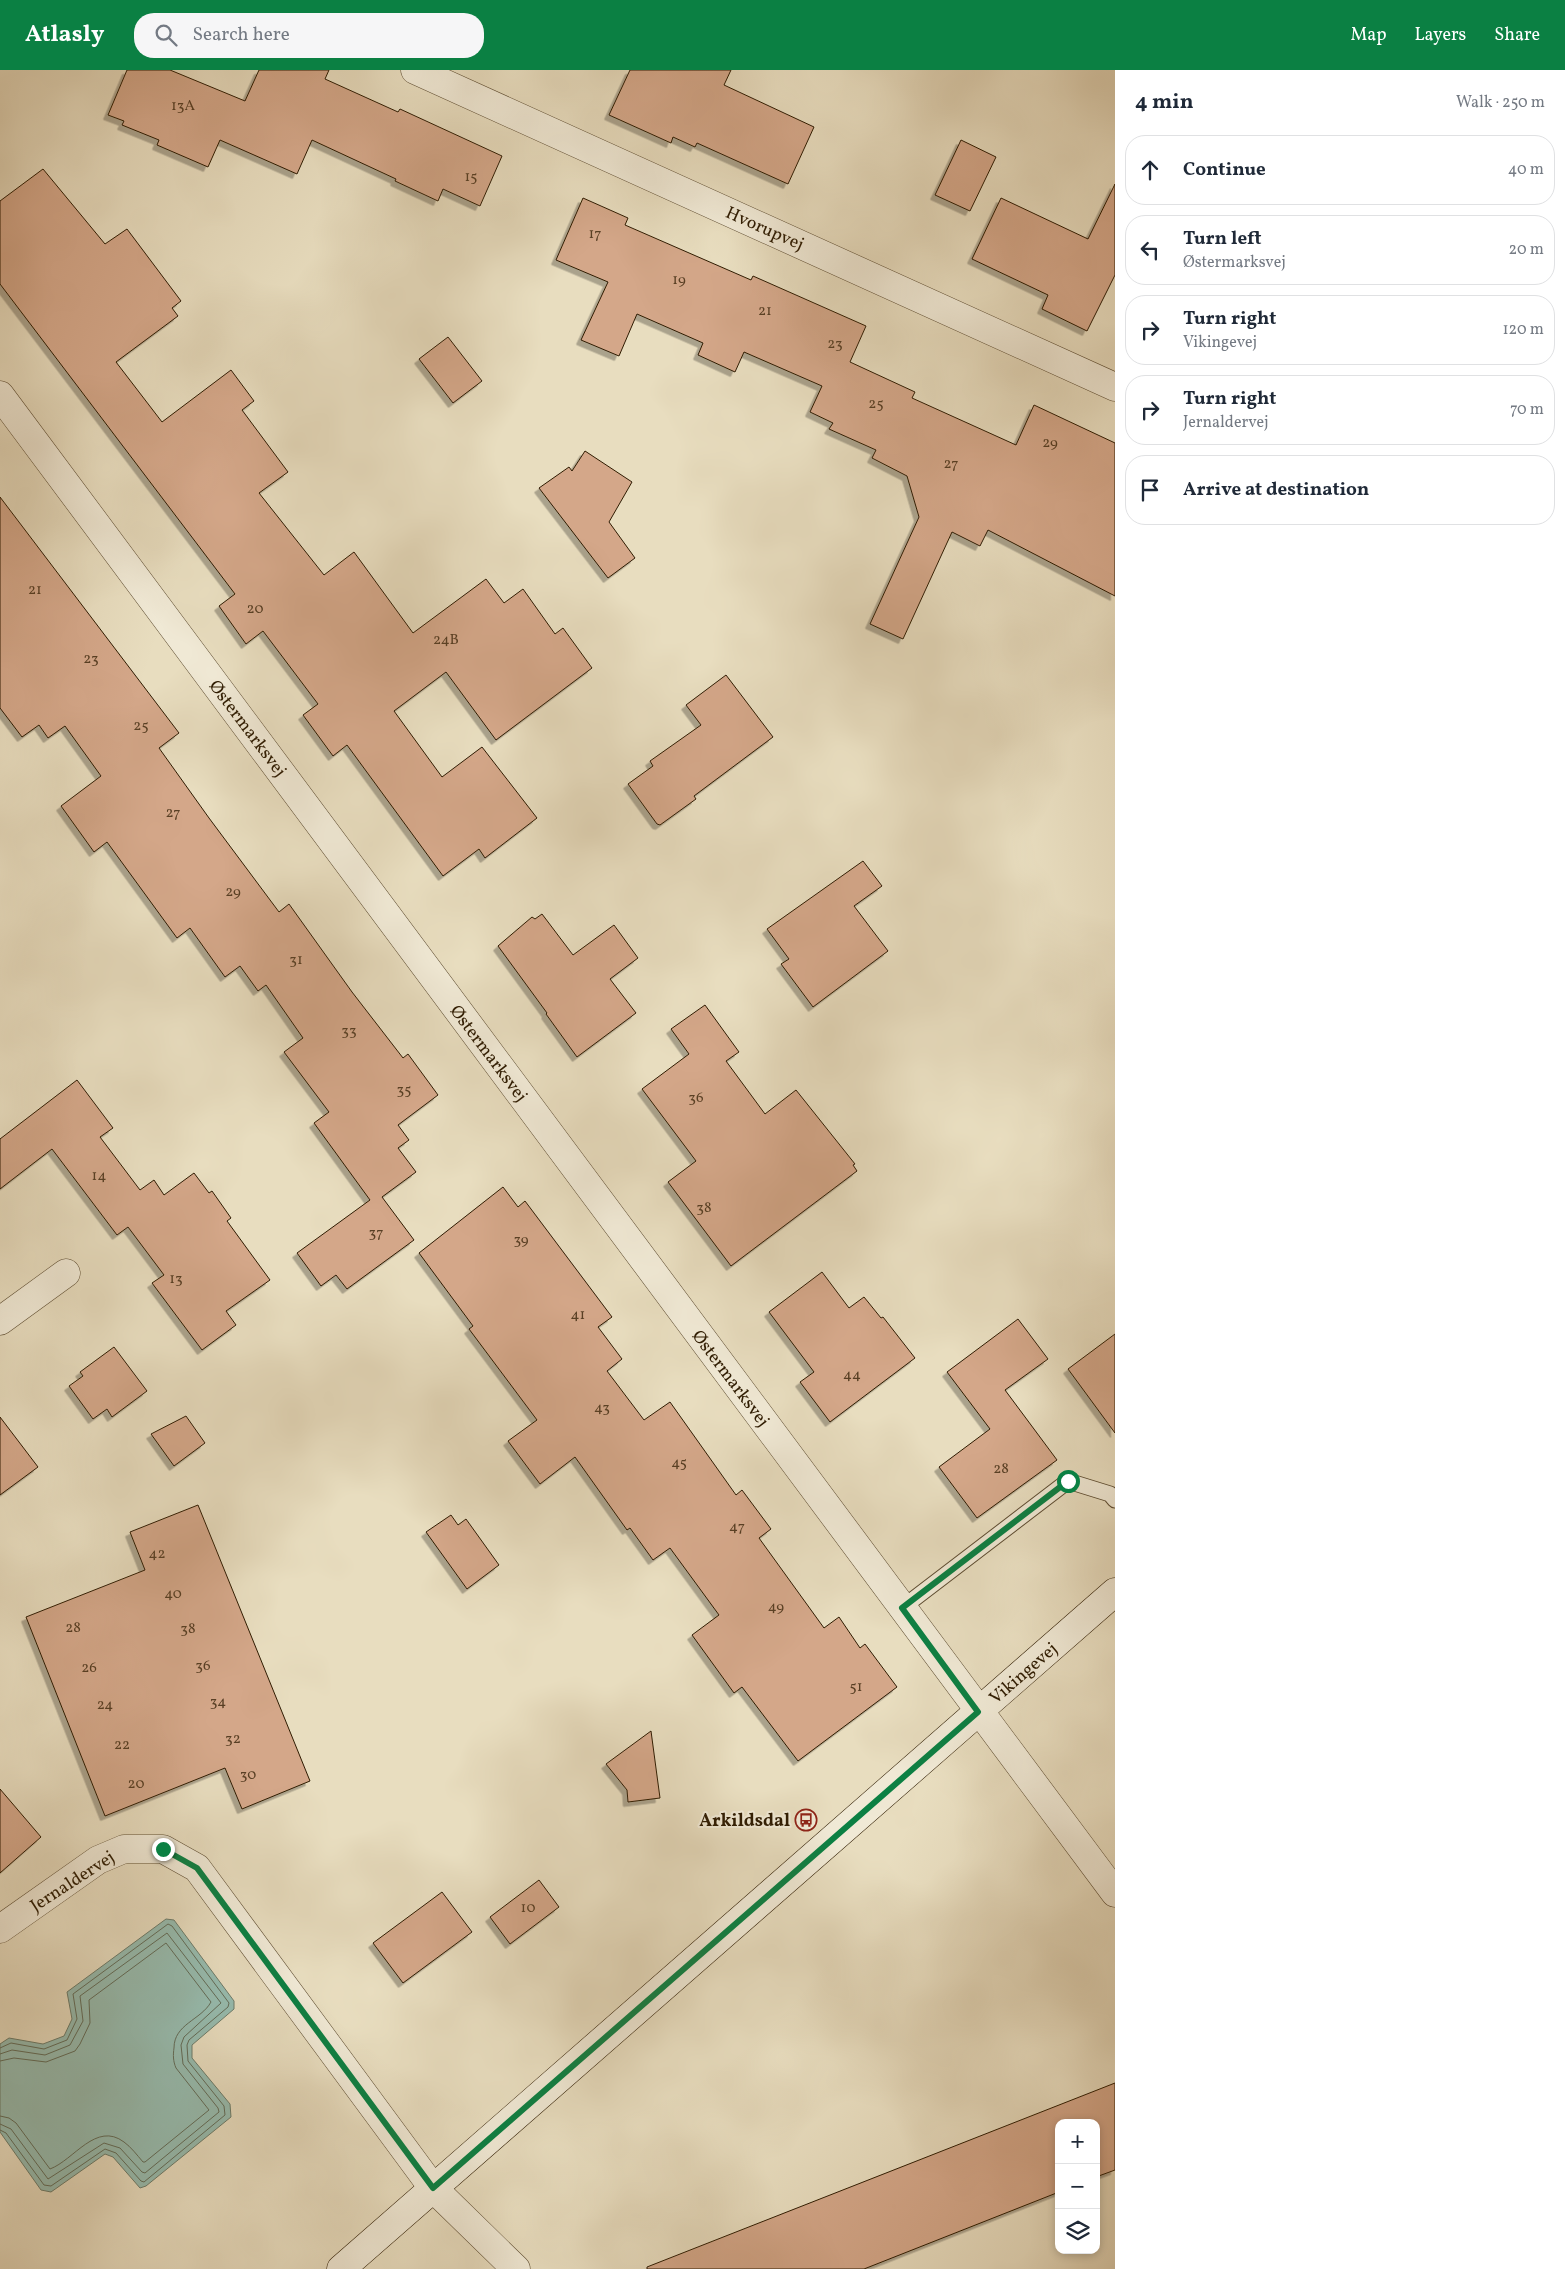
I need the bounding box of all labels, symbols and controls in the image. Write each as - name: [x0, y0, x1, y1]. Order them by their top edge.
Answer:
- search box: [134, 13, 484, 58]
- text: Atlasly: [25, 18, 104, 52]
- icon: search: [152, 21, 180, 49]
- text: Search here: [192, 22, 290, 48]
- text: Map: [1350, 23, 1386, 48]
- text: Layers: [1414, 23, 1466, 48]
- text: Share: [1494, 23, 1540, 48]
- text: 4 min: [1135, 88, 1194, 117]
- text: Walk · 250 m: [1456, 92, 1545, 114]
- house number: 13A: [171, 96, 195, 117]
- icon: ahead: [1136, 156, 1164, 184]
- text: Continue: [1183, 157, 1266, 183]
- text: 40 m: [1508, 159, 1544, 181]
- house number: 15: [464, 167, 478, 188]
- street label: Hvorupvej: [721, 201, 807, 258]
- house number: 17: [588, 224, 602, 245]
- text: Turn left: [1183, 226, 1262, 252]
- icon: left: [1136, 236, 1164, 264]
- text: 20 m: [1509, 239, 1544, 261]
- text: Østermarksvej: [1183, 252, 1286, 274]
- house number: 19: [672, 270, 686, 291]
- house number: 21: [758, 301, 772, 322]
- text: Turn right: [1183, 306, 1276, 332]
- icon: right: [1136, 316, 1164, 344]
- text: 120 m: [1502, 319, 1544, 341]
- text: Vikingevej: [1183, 332, 1257, 354]
- house number: 23: [827, 334, 843, 355]
- text: Turn right: [1183, 386, 1276, 412]
- house number: 25: [868, 394, 884, 415]
- icon: right: [1136, 396, 1164, 424]
- text: 70 m: [1510, 399, 1544, 421]
- text: Jernaldervej: [1183, 412, 1269, 434]
- house number: 29: [1042, 433, 1058, 454]
- house number: 27: [944, 454, 958, 475]
- icon: arrive: [1136, 476, 1164, 504]
- text: Arrive at destination: [1183, 477, 1369, 503]
- house number: 21: [28, 580, 42, 601]
- house number: 20: [247, 599, 263, 620]
- house number: 24B: [433, 630, 459, 651]
- house number: 23: [83, 649, 99, 670]
- street label: Østermarksvej: [202, 675, 292, 783]
- house number: 25: [133, 716, 149, 737]
- house number: 27: [166, 803, 180, 824]
- house number: 29: [225, 882, 241, 903]
- house number: 31: [289, 950, 303, 971]
- street label: Østermarksvej: [443, 1000, 533, 1108]
- house number: 33: [341, 1021, 357, 1042]
- house number: 35: [397, 1080, 411, 1101]
- house number: 36: [688, 1088, 704, 1109]
- house number: 14: [92, 1166, 106, 1187]
- house number: 38: [696, 1198, 712, 1219]
- house number: 37: [369, 1223, 383, 1244]
- house number: 39: [513, 1230, 529, 1251]
- house number: 13: [169, 1269, 183, 1290]
- house number: 41: [571, 1305, 585, 1326]
- street label: Østermarksvej: [685, 1325, 775, 1433]
- house number: 44: [843, 1365, 861, 1386]
- house number: 43: [594, 1398, 610, 1419]
- house number: 45: [671, 1453, 687, 1474]
- house number: 28: [993, 1459, 1009, 1480]
- route start: [1057, 1470, 1080, 1493]
- house number: 47: [729, 1517, 745, 1538]
- house number: 42: [148, 1544, 166, 1565]
- house number: 40: [164, 1584, 182, 1605]
- house number: 49: [768, 1597, 784, 1618]
- house number: 28: [65, 1618, 81, 1639]
- house number: 38: [180, 1619, 196, 1640]
- street label: Vikingevej: [984, 1637, 1064, 1711]
- house number: 36: [195, 1656, 211, 1677]
- house number: 26: [81, 1658, 97, 1679]
- house number: 51: [849, 1677, 863, 1698]
- house number: 34: [210, 1692, 226, 1713]
- house number: 24: [97, 1695, 113, 1716]
- house number: 32: [225, 1729, 241, 1750]
- house number: 22: [114, 1735, 130, 1756]
- house number: 30: [240, 1765, 256, 1786]
- house number: 20: [128, 1774, 144, 1795]
- bus stop icon: Arkildsdal: [794, 1808, 818, 1832]
- place label: Arkildsdal: [699, 1809, 790, 1834]
- route end: [152, 1838, 175, 1861]
- street label: Jernaldervej: [26, 1846, 120, 1919]
- house number: 10: [521, 1898, 535, 1919]
- map controls: [1055, 2119, 1100, 2254]
- button: +: [1055, 2119, 1100, 2164]
- button: −: [1055, 2164, 1100, 2209]
- button: layers: [1055, 2209, 1100, 2254]

